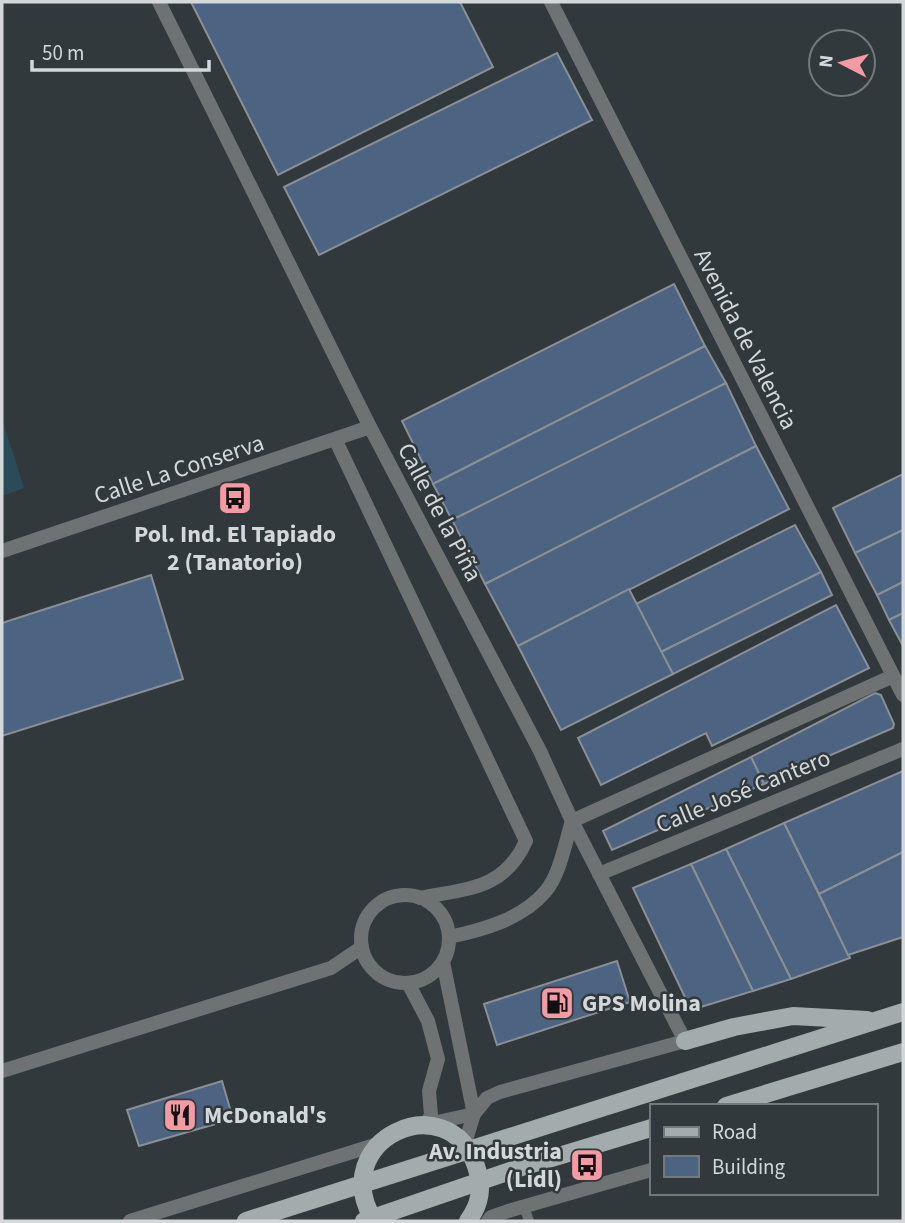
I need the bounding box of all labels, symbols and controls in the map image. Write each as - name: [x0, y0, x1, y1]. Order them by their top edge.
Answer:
- scale bar: [32, 28, 208, 72]
- north arrow: [807, 28, 877, 98]
- text: 50 m: [42, 38, 84, 68]
- text: N: [812, 54, 841, 69]
- street label: Avenida de Valencia: [685, 243, 806, 436]
- street label: Calle La Conserva: [90, 426, 269, 513]
- street label: Calle de la Piña: [388, 437, 491, 588]
- bus stop icon: Pol. Ind. El Tapiado 2 (Tanatorio): [216, 479, 254, 517]
- place label: Pol. Ind. El Tapiado 2 (Tanatorio): [134, 517, 336, 580]
- street label: Calle José Cantero: [651, 740, 836, 842]
- fuel station icon: GPS Molina: [538, 984, 576, 1022]
- place label: GPS Molina: [582, 986, 701, 1021]
- restaurant icon: McDonald's: [161, 1096, 199, 1134]
- place label: McDonald's: [204, 1098, 326, 1133]
- legend: [650, 1104, 877, 1195]
- text: Road: [712, 1117, 757, 1147]
- place label: Av. Industria (Lidl): [428, 1134, 562, 1197]
- bus stop icon: Av. Industria (Lidl): [568, 1146, 606, 1184]
- text: Building: [712, 1152, 786, 1182]

